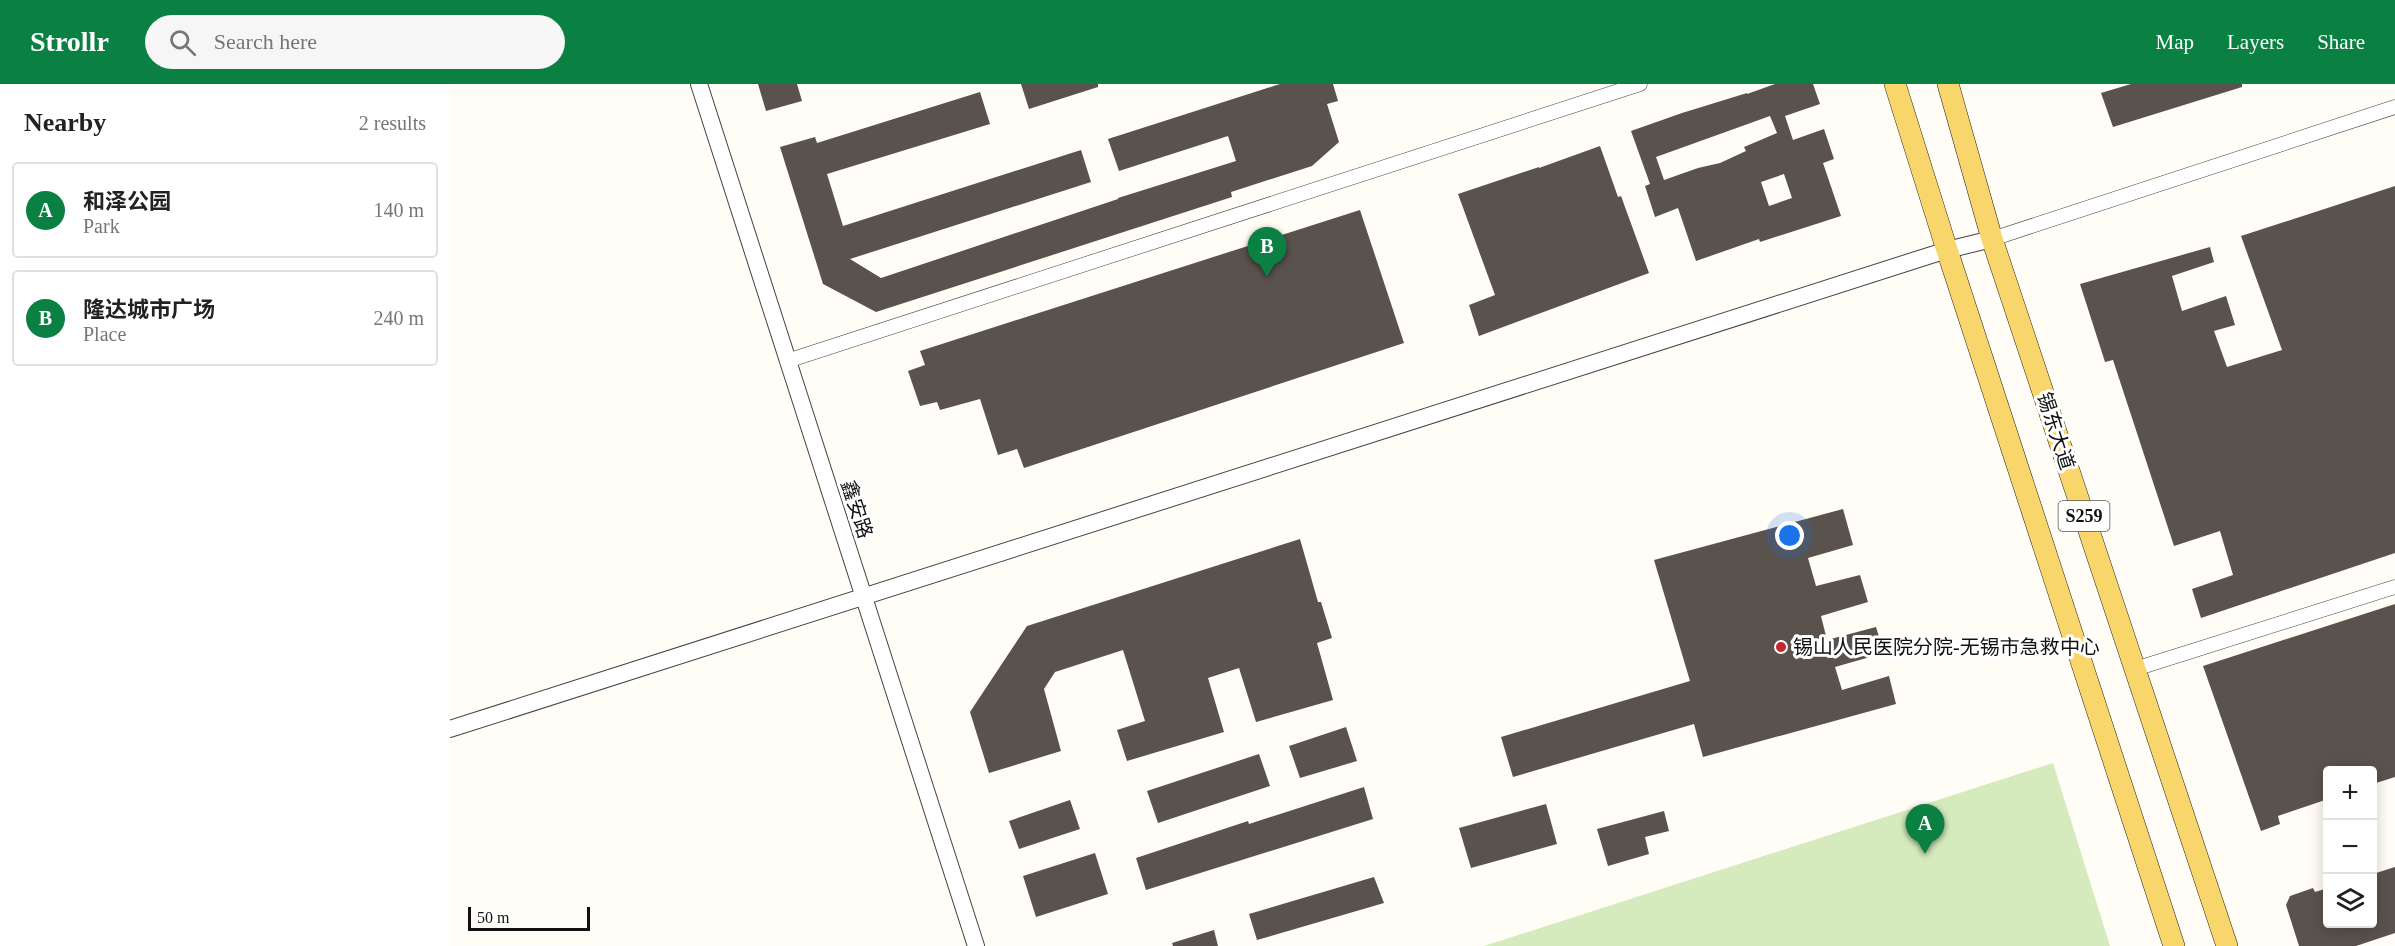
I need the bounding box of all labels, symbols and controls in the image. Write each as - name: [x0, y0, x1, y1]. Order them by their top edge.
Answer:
- search box: [145, 15, 565, 69]
- text: Strollr: [30, 26, 109, 57]
- icon: search: [166, 26, 199, 59]
- text: Search here: [214, 29, 317, 54]
- text: Map: [2156, 30, 2194, 54]
- text: Layers: [2227, 30, 2284, 54]
- text: Share: [2317, 30, 2365, 54]
- text: Nearby: [24, 108, 106, 137]
- text: 2 results: [359, 112, 426, 134]
- text: 和泽公园: [83, 189, 171, 214]
- text: A: [38, 199, 53, 221]
- text: 140 m: [373, 199, 424, 221]
- text: Park: [83, 215, 120, 237]
- pin: B: [1248, 228, 1286, 277]
- text: 隆达城市广场: [83, 297, 215, 322]
- text: B: [39, 307, 52, 329]
- text: 240 m: [373, 307, 424, 329]
- text: Place: [83, 323, 126, 345]
- street label: 锡东大道: [2033, 390, 2079, 472]
- street label: 鑫安路: [837, 477, 877, 541]
- road number: S259: [2058, 501, 2110, 531]
- your location: [1775, 521, 1804, 550]
- place label: 锡山人民医院分院-无锡市急救中心: [1793, 636, 2100, 658]
- marker: 锡山人民医院分院-无锡市急救中心: [1774, 640, 1788, 654]
- map controls: [2323, 766, 2377, 928]
- button: +: [2323, 766, 2377, 820]
- pin: A: [1906, 804, 1944, 854]
- button: −: [2323, 820, 2377, 874]
- button: layers: [2323, 874, 2377, 928]
- scale bar: [468, 904, 590, 932]
- text: 50 m: [477, 909, 509, 926]

